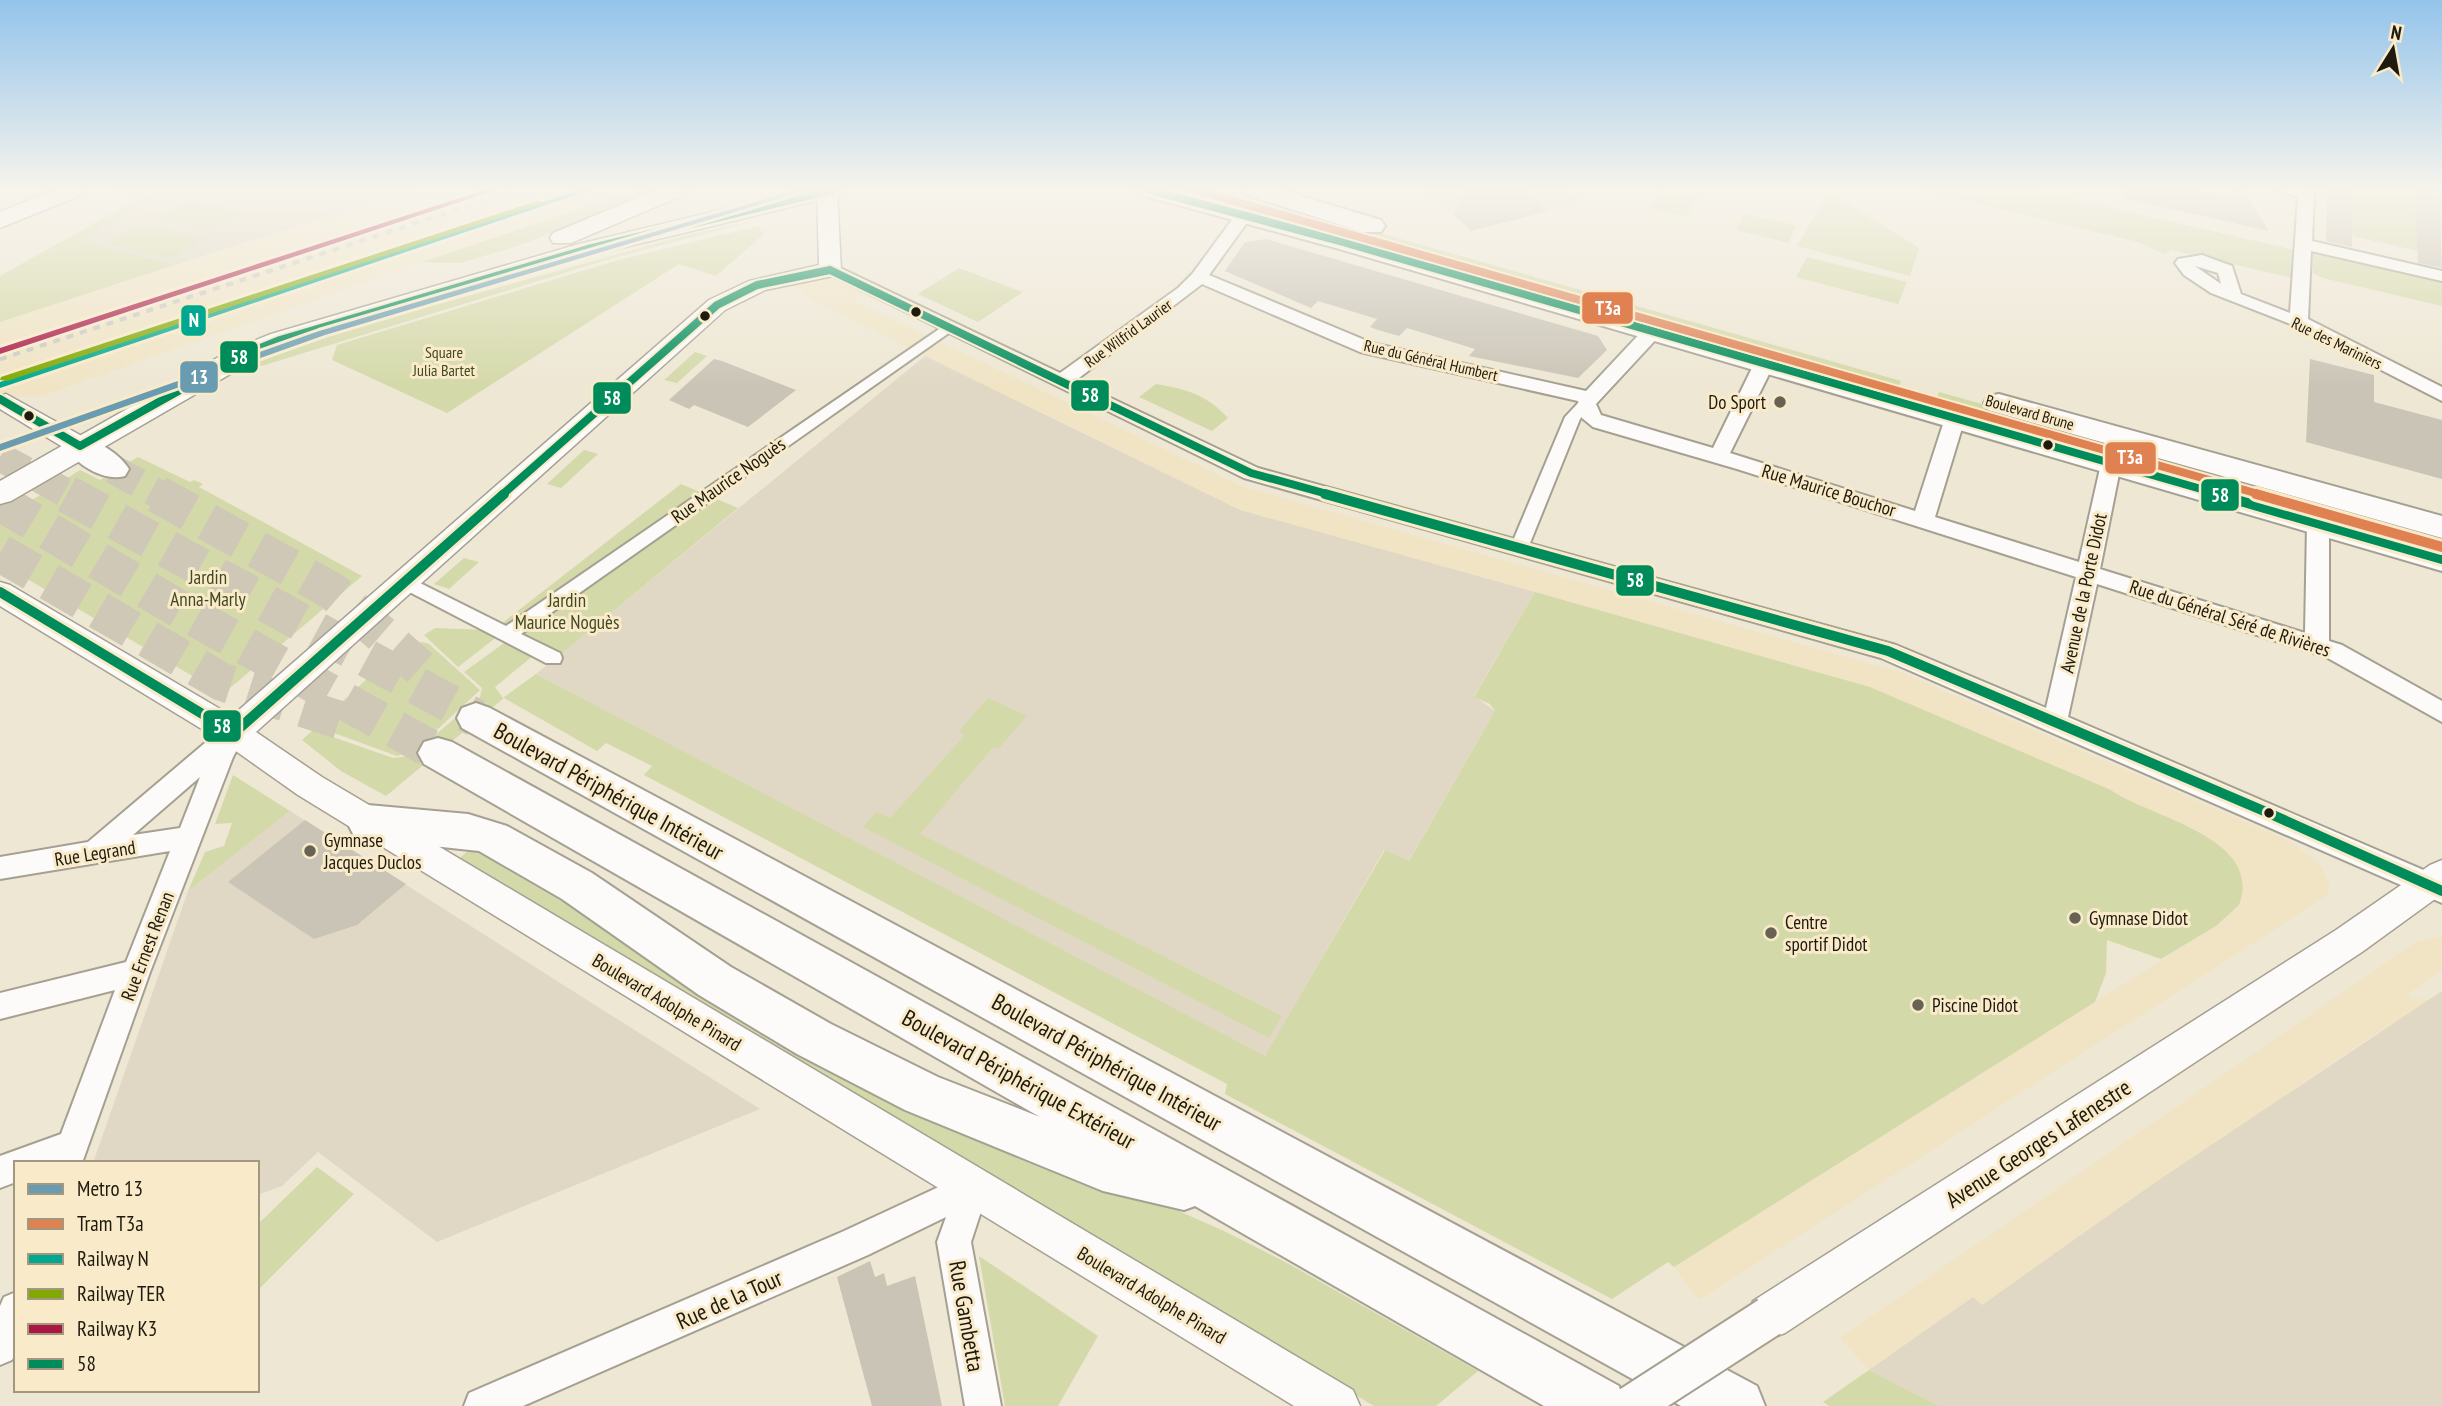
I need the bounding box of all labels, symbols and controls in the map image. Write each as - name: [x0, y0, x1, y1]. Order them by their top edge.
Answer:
- north arrow: [2358, 14, 2428, 84]
- text: N: [2389, 20, 2404, 45]
- line badge: T3a: [1581, 291, 1634, 325]
- street label: Rue Wilfrid Laurier: [1080, 294, 1176, 371]
- text: T3a: [1595, 296, 1621, 320]
- line badge: N: [180, 304, 207, 337]
- unlabelled marker: [909, 305, 923, 319]
- text: N: [189, 308, 199, 332]
- unlabelled marker: [698, 309, 712, 323]
- street label: Rue des Mariniers: [2288, 312, 2386, 374]
- street label: Rue du Général Humbert: [1362, 335, 1500, 385]
- line badge: 58: [219, 340, 259, 374]
- park label: Square Julia Bartet: [412, 342, 475, 380]
- text: 58: [230, 345, 248, 369]
- line badge: 13: [179, 360, 219, 394]
- text: 13: [190, 365, 208, 389]
- line badge: 58: [1070, 379, 1110, 412]
- line badge: 58: [592, 381, 632, 415]
- text: 58: [1081, 383, 1099, 407]
- text: 58: [603, 386, 621, 410]
- place label: Do Sport: [1708, 390, 1767, 414]
- street label: Boulevard Brune: [1983, 390, 2077, 434]
- marker: Do Sport: [1772, 394, 1788, 410]
- unlabelled marker: [22, 409, 36, 423]
- street label: Rue Maurice Noguès: [666, 432, 790, 528]
- unlabelled marker: [2041, 438, 2055, 452]
- line badge: T3a: [2104, 441, 2157, 475]
- text: T3a: [2117, 445, 2143, 469]
- street label: Rue Maurice Bouchor: [1759, 458, 1900, 522]
- line badge: 58: [2200, 478, 2240, 512]
- text: 58: [2211, 483, 2229, 507]
- street label: Avenue de la Porte Didot: [2054, 510, 2112, 675]
- line badge: 58: [1615, 564, 1655, 597]
- park label: Jardin Anna-Marly: [170, 565, 246, 611]
- text: 58: [1626, 568, 1644, 592]
- street label: Rue du Général Séré de Rivières: [2127, 574, 2333, 662]
- park label: Jardin Maurice Noguès: [515, 588, 619, 634]
- line badge: 58: [202, 709, 242, 743]
- text: 58: [213, 714, 231, 738]
- street label: Boulevard Périphérique Intérieur: [489, 716, 730, 867]
- unlabelled marker: [2262, 806, 2276, 820]
- place label: Gymnase Jacques Duclos: [323, 828, 421, 874]
- street label: Rue Legrand: [53, 835, 137, 871]
- marker: Gymnase Jacques Duclos: [302, 843, 318, 859]
- street label: Rue Ernest Renan: [115, 888, 179, 1004]
- place label: Gymnase Didot: [2089, 906, 2189, 930]
- place label: Centre sportif Didot: [1785, 910, 1868, 956]
- marker: Gymnase Didot: [2067, 910, 2083, 926]
- marker: Centre sportif Didot: [1763, 925, 1779, 941]
- street label: Boulevard Adolphe Pinard: [588, 948, 746, 1056]
- street label: Boulevard Périphérique Intérieur: [987, 987, 1228, 1138]
- place label: Piscine Didot: [1932, 993, 2019, 1017]
- marker: Piscine Didot: [1910, 997, 1926, 1013]
- street label: Boulevard Périphérique Extérieur: [897, 1003, 1141, 1156]
- street label: Avenue Georges Lafenestre: [1940, 1072, 2136, 1214]
- legend: [14, 1161, 259, 1392]
- text: Metro 13: [77, 1175, 143, 1202]
- text: Tram T3a: [77, 1210, 144, 1237]
- street label: Boulevard Adolphe Pinard: [1073, 1241, 1231, 1349]
- text: Railway N: [77, 1245, 149, 1272]
- street label: Rue Gambetta: [943, 1258, 991, 1374]
- street label: Rue de la Tour: [672, 1263, 787, 1335]
- text: Railway TER: [77, 1280, 165, 1307]
- text: Railway K3: [77, 1315, 157, 1342]
- text: 58: [77, 1350, 96, 1377]

